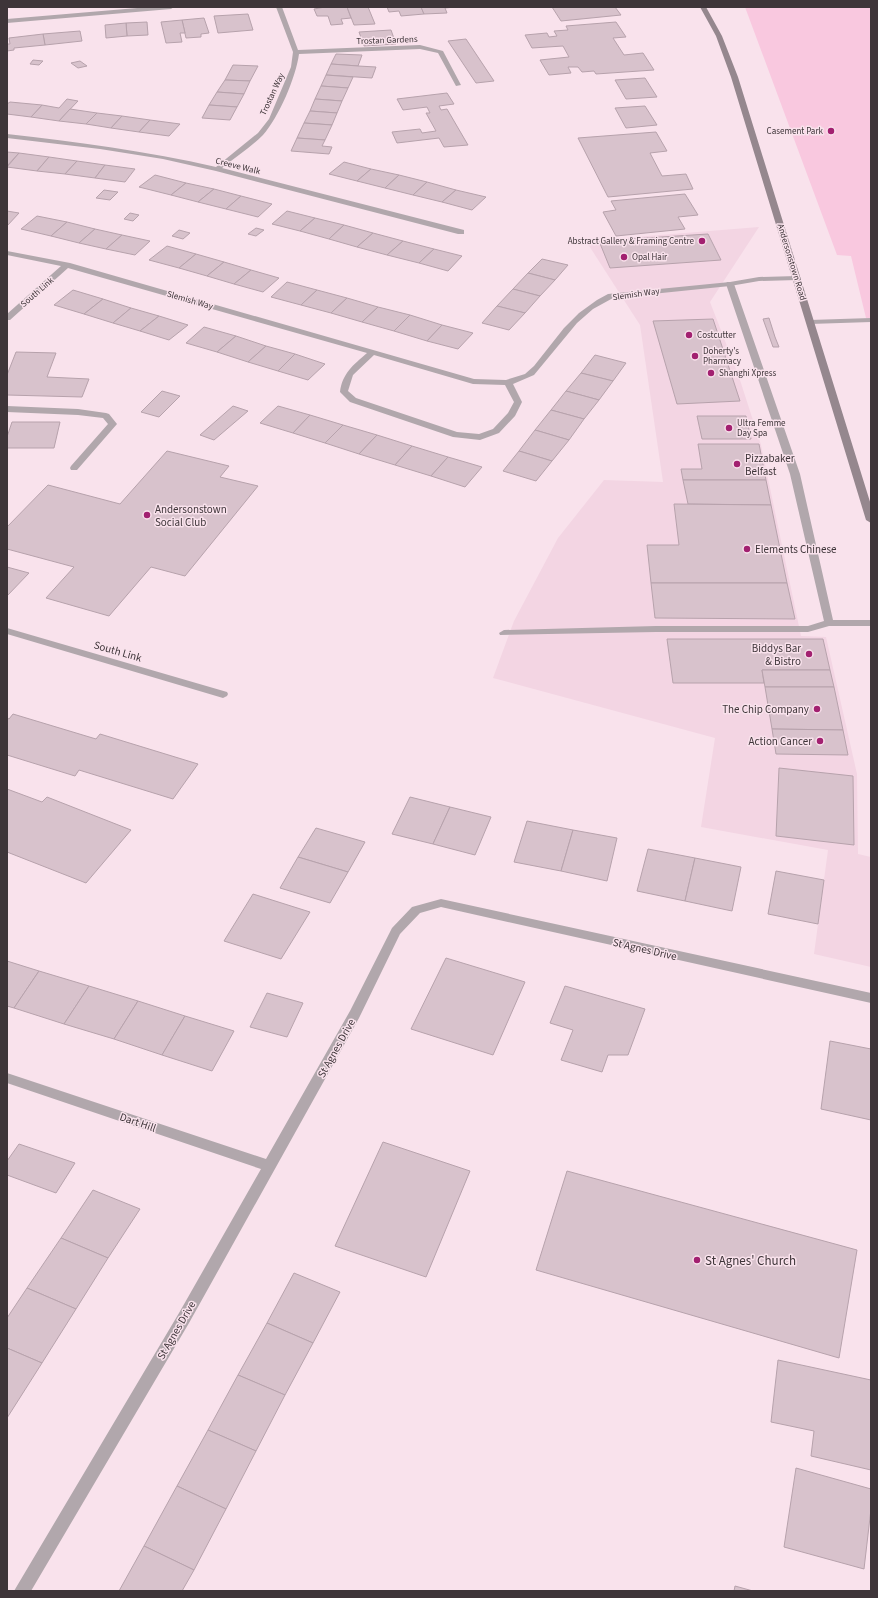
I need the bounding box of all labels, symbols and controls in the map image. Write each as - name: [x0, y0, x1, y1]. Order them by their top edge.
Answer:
- street label: Trostan Gardens: [356, 33, 418, 48]
- street label: Trostan Way: [257, 70, 288, 118]
- place label: Casement Park: [767, 125, 824, 138]
- marker: Casement Park: [826, 126, 836, 136]
- street label: Creeve Walk: [214, 155, 262, 178]
- street label: Andersonstown Road: [774, 222, 809, 302]
- place label: Abstract Gallery & Framing Centre: [568, 235, 695, 248]
- marker: Abstract Gallery & Framing Centre: [697, 236, 707, 246]
- place label: Opal Hair: [632, 251, 668, 264]
- marker: Opal Hair: [619, 252, 629, 262]
- street label: South Link: [18, 274, 57, 311]
- street label: Slemish Way: [612, 285, 661, 304]
- street label: Slemish Way: [165, 288, 215, 313]
- place label: Costcutter: [697, 329, 737, 342]
- marker: Costcutter: [684, 330, 694, 340]
- place label: Doherty's Pharmacy: [703, 345, 742, 368]
- marker: Doherty's Pharmacy: [690, 351, 700, 361]
- place label: Shanghi Xpress: [719, 367, 776, 380]
- marker: Shanghi Xpress: [706, 368, 716, 378]
- place label: Ultra Femme Day Spa: [737, 417, 786, 440]
- marker: Ultra Femme Day Spa: [724, 423, 734, 433]
- place label: Pizzabaker Belfast: [745, 451, 795, 479]
- marker: Pizzabaker Belfast: [732, 459, 742, 469]
- place label: Andersonstown Social Club: [155, 502, 227, 530]
- marker: Andersonstown Social Club: [142, 510, 152, 520]
- place label: Elements Chinese: [755, 542, 837, 557]
- marker: Elements Chinese: [742, 544, 752, 554]
- street label: South Link: [92, 637, 144, 666]
- place label: Biddys Bar & Bistro: [752, 641, 801, 669]
- marker: Biddys Bar & Bistro: [804, 649, 814, 659]
- place label: The Chip Company: [722, 702, 809, 717]
- marker: The Chip Company: [812, 704, 822, 714]
- place label: Action Cancer: [749, 734, 812, 749]
- marker: Action Cancer: [815, 736, 825, 746]
- street label: St Agnes Drive: [611, 935, 679, 964]
- street label: St Agnes Drive: [314, 1016, 359, 1080]
- street label: Dart Hill: [118, 1109, 158, 1136]
- place label: St Agnes' Church: [705, 1252, 796, 1270]
- marker: St Agnes' Church: [692, 1255, 702, 1265]
- street label: St Agnes Drive: [154, 1298, 199, 1362]

